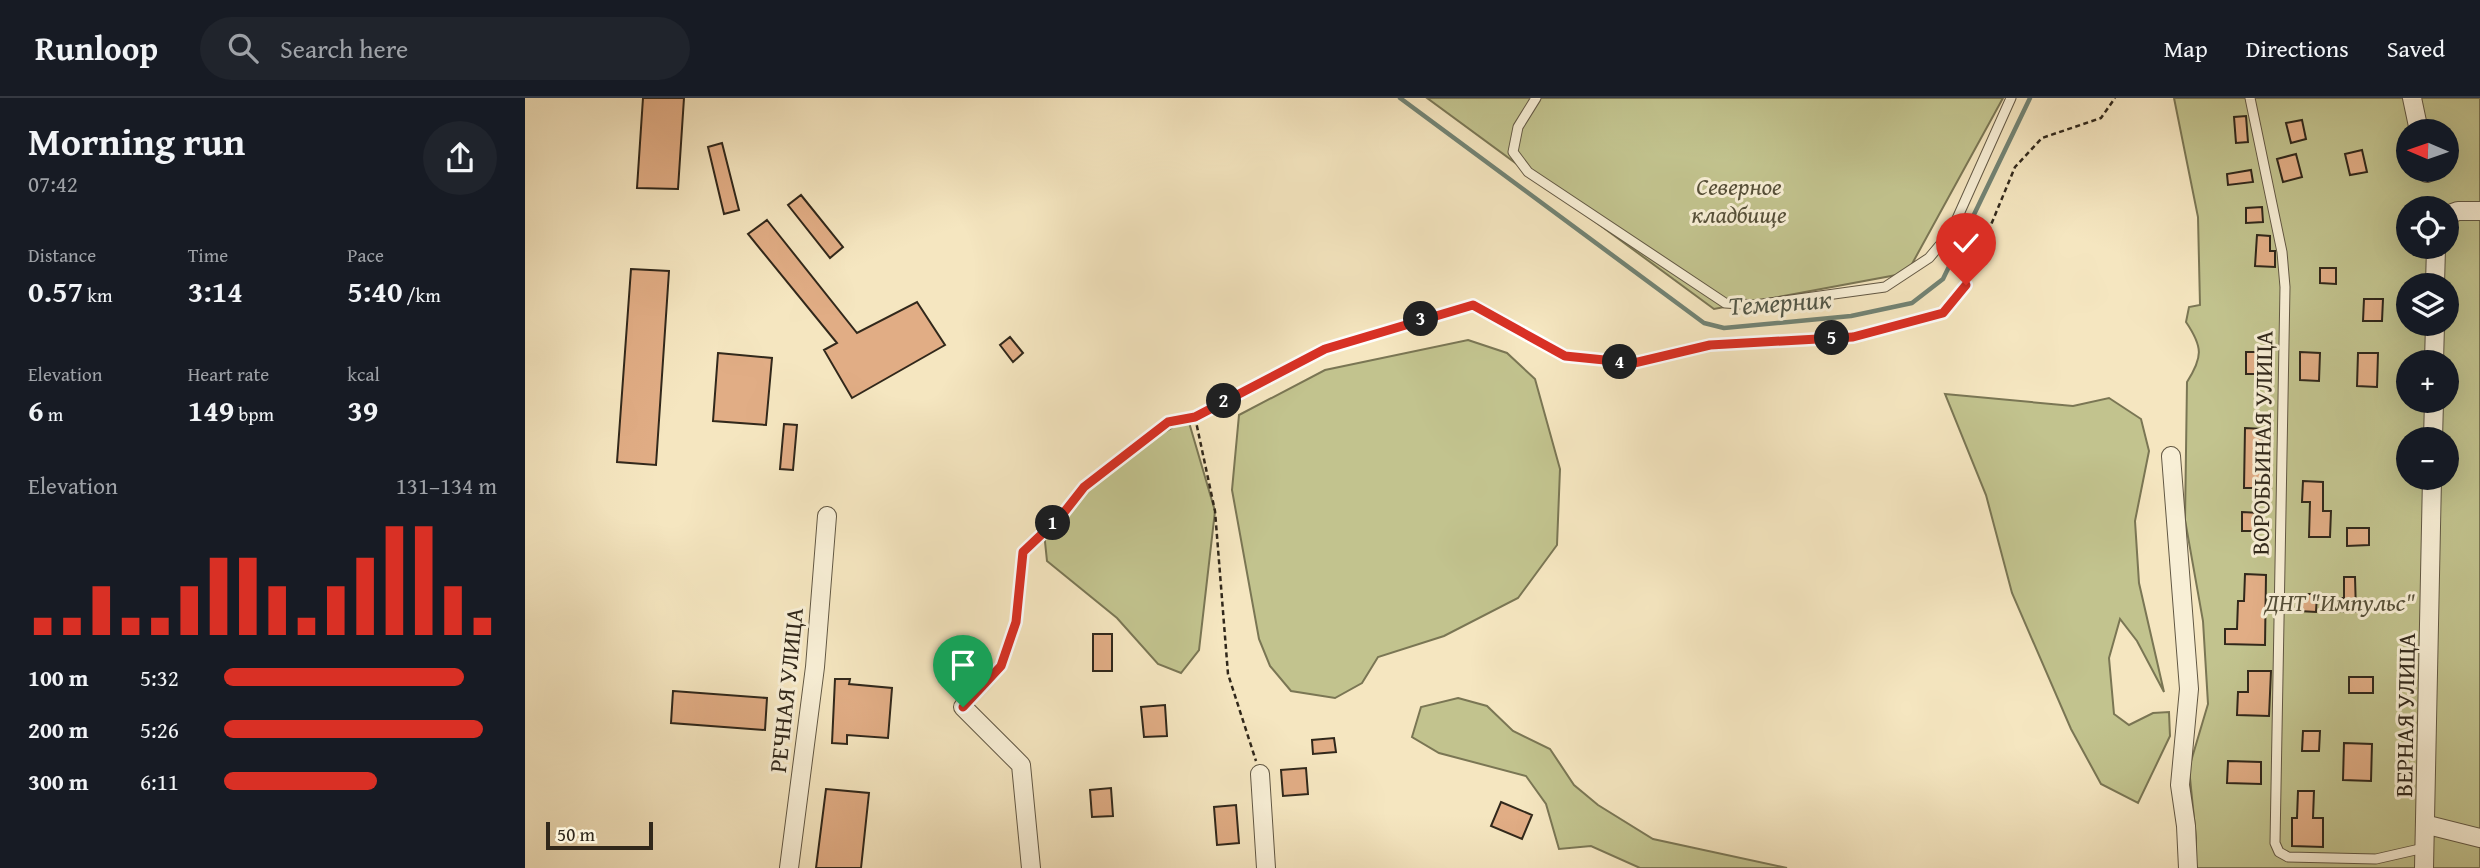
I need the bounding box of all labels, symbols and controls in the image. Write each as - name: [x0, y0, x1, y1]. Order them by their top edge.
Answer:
- search box: [200, 17, 690, 80]
- text: Runloop: [35, 24, 158, 72]
- icon: search: [224, 29, 262, 67]
- text: Search here: [280, 29, 408, 68]
- text: Map: [2164, 31, 2208, 66]
- text: Directions: [2246, 31, 2349, 66]
- text: Saved: [2387, 31, 2445, 66]
- text: Morning run: [28, 113, 245, 169]
- north arrow: [2396, 119, 2459, 182]
- map controls: [2396, 119, 2459, 490]
- button: share: [423, 121, 497, 195]
- text: 07:42: [28, 167, 78, 200]
- park label: Северное кладбище: [1691, 169, 1787, 232]
- button: locate: [2396, 196, 2459, 259]
- pin: [1936, 213, 1996, 285]
- icon: check: [1947, 224, 1985, 262]
- text: Distance: [28, 241, 96, 269]
- text: Time: [188, 241, 228, 269]
- text: Pace: [347, 241, 384, 269]
- text: 0.57: [28, 269, 83, 313]
- text: 3:14: [188, 269, 243, 313]
- text: 5:40: [347, 269, 402, 313]
- button: layers: [2396, 273, 2459, 336]
- water label: Темерник: [1727, 279, 1833, 325]
- text: km: [83, 281, 112, 309]
- text: /km: [402, 281, 441, 309]
- pin: 3: [1403, 302, 1439, 336]
- text: 3: [1416, 304, 1425, 332]
- pin: 5: [1815, 320, 1849, 356]
- text: 5: [1827, 323, 1836, 351]
- street label: ВОРОБЬИНАЯ УЛИЦА: [2243, 330, 2281, 556]
- pin: 4: [1603, 344, 1637, 380]
- text: 4: [1615, 347, 1624, 375]
- button: +: [2396, 350, 2459, 413]
- text: Elevation: [28, 360, 102, 388]
- text: Heart rate: [188, 360, 269, 388]
- text: kcal: [347, 360, 380, 388]
- pin: 2: [1207, 384, 1241, 418]
- text: 2: [1219, 386, 1228, 414]
- text: 6: [28, 388, 44, 432]
- text: 149: [188, 388, 234, 432]
- text: 39: [347, 388, 378, 432]
- text: m: [44, 400, 63, 428]
- text: bpm: [234, 400, 274, 428]
- button: −: [2396, 427, 2459, 490]
- text: Elevation: [28, 469, 118, 502]
- text: 131–134 m: [396, 469, 497, 502]
- pin: 1: [1035, 506, 1071, 540]
- text: 1: [1048, 508, 1057, 536]
- park label: ДНТ "Импульс": [2263, 585, 2415, 620]
- street label: РЕЧНАЯ УЛИЦА: [760, 605, 812, 774]
- street label: ВЕРНАЯ УЛИЦА: [2386, 632, 2424, 798]
- pin: [933, 635, 993, 707]
- icon: arrive: [944, 646, 982, 684]
- text: 100 m: [28, 661, 89, 694]
- text: 5:32: [140, 661, 179, 694]
- text: 200 m: [28, 713, 89, 746]
- text: 5:26: [140, 713, 179, 746]
- text: 300 m: [28, 765, 89, 798]
- text: 6:11: [140, 765, 179, 798]
- scale bar: [546, 819, 653, 851]
- text: 50 m: [557, 820, 595, 848]

